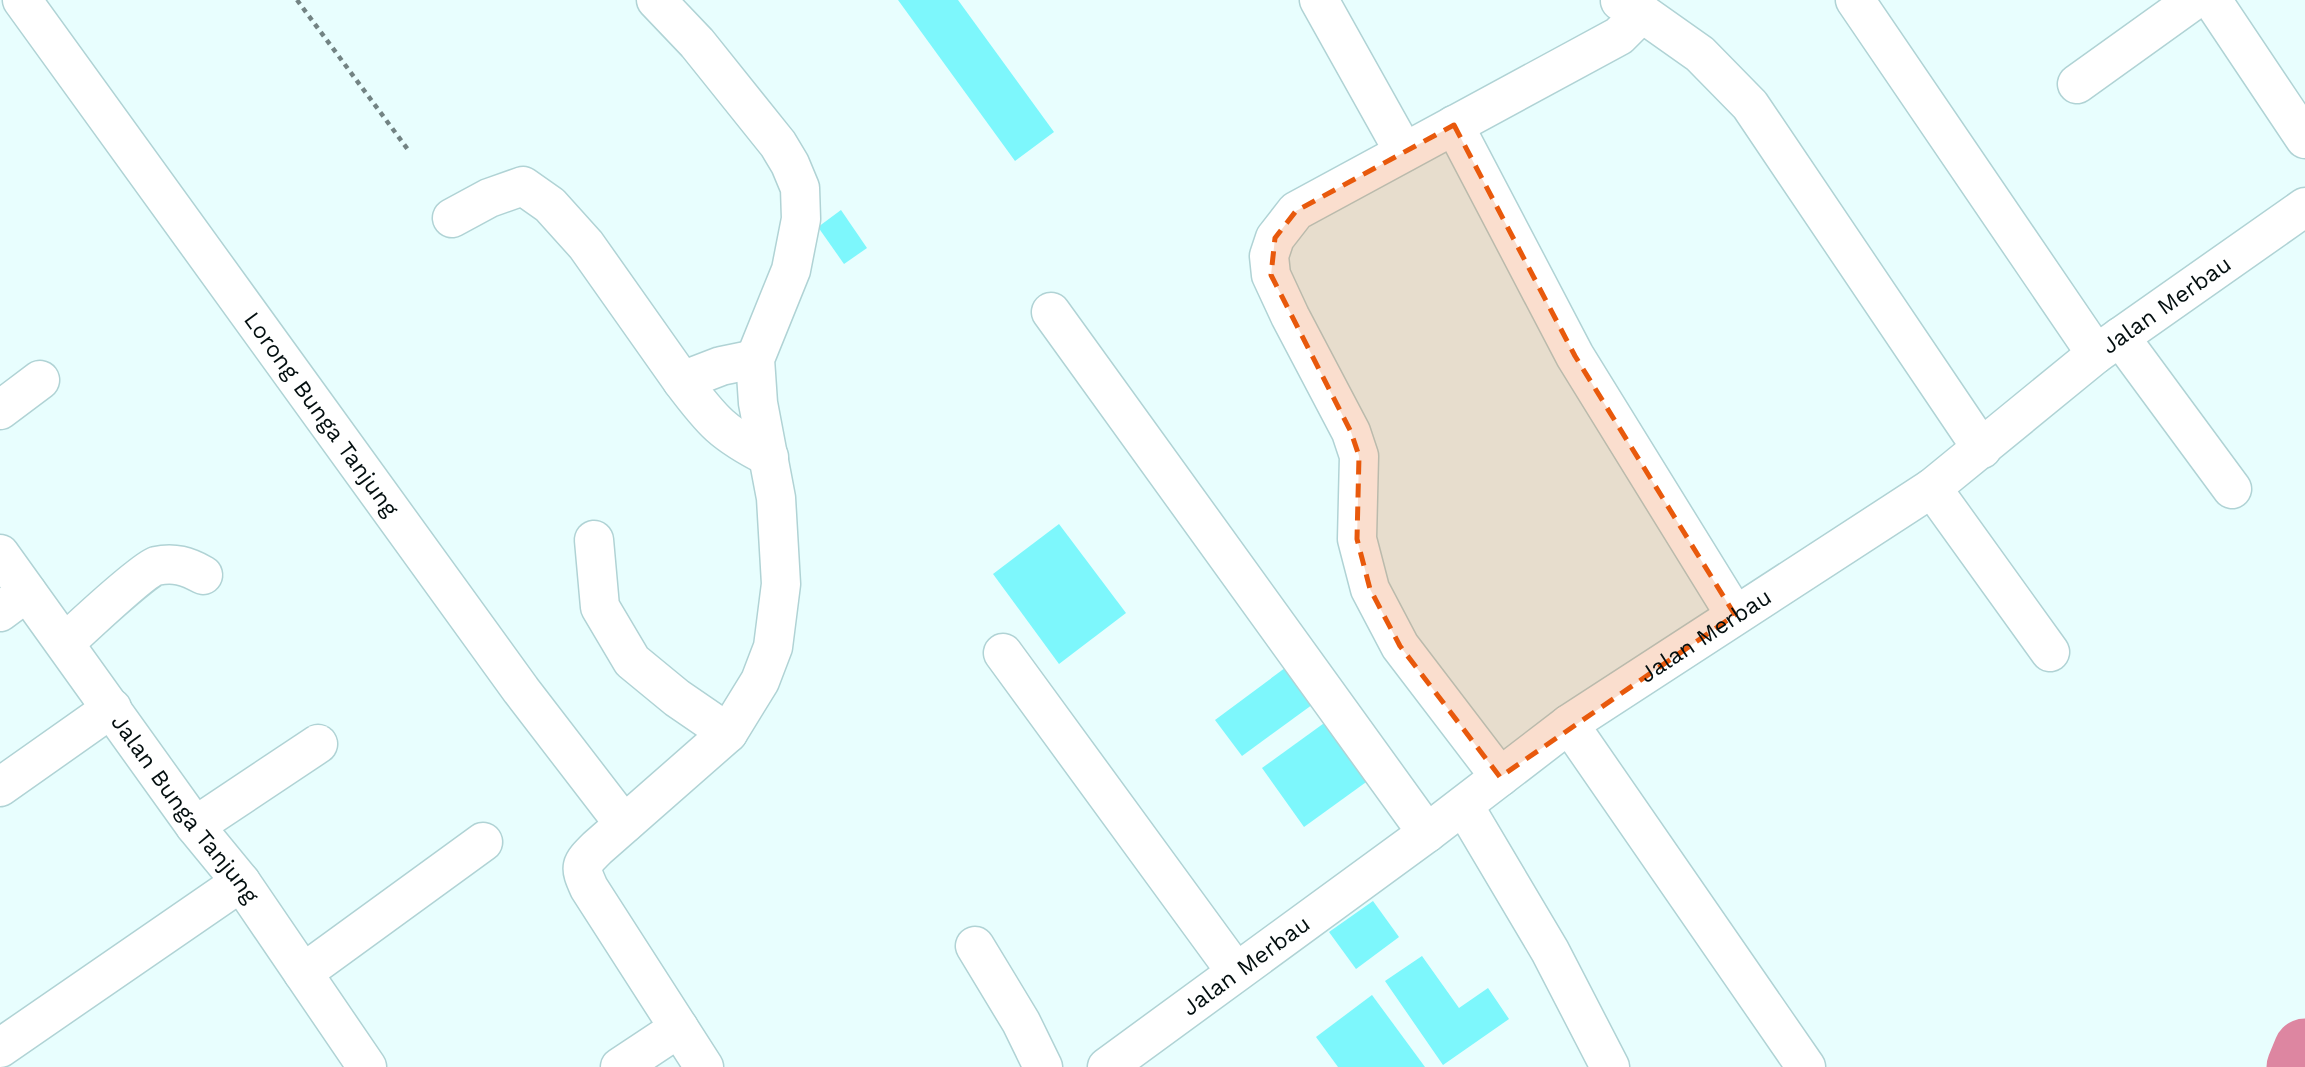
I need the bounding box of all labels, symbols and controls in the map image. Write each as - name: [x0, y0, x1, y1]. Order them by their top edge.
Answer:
- street label: Jalan Merbau: [2097, 250, 2236, 360]
- street label: Lorong Bunga Tanjung: [238, 307, 404, 522]
- street label: Jalan Merbau: [1635, 583, 1776, 688]
- street label: Jalan Bunga Tanjung: [105, 709, 265, 909]
- street label: Jalan Merbau: [1177, 910, 1315, 1022]

